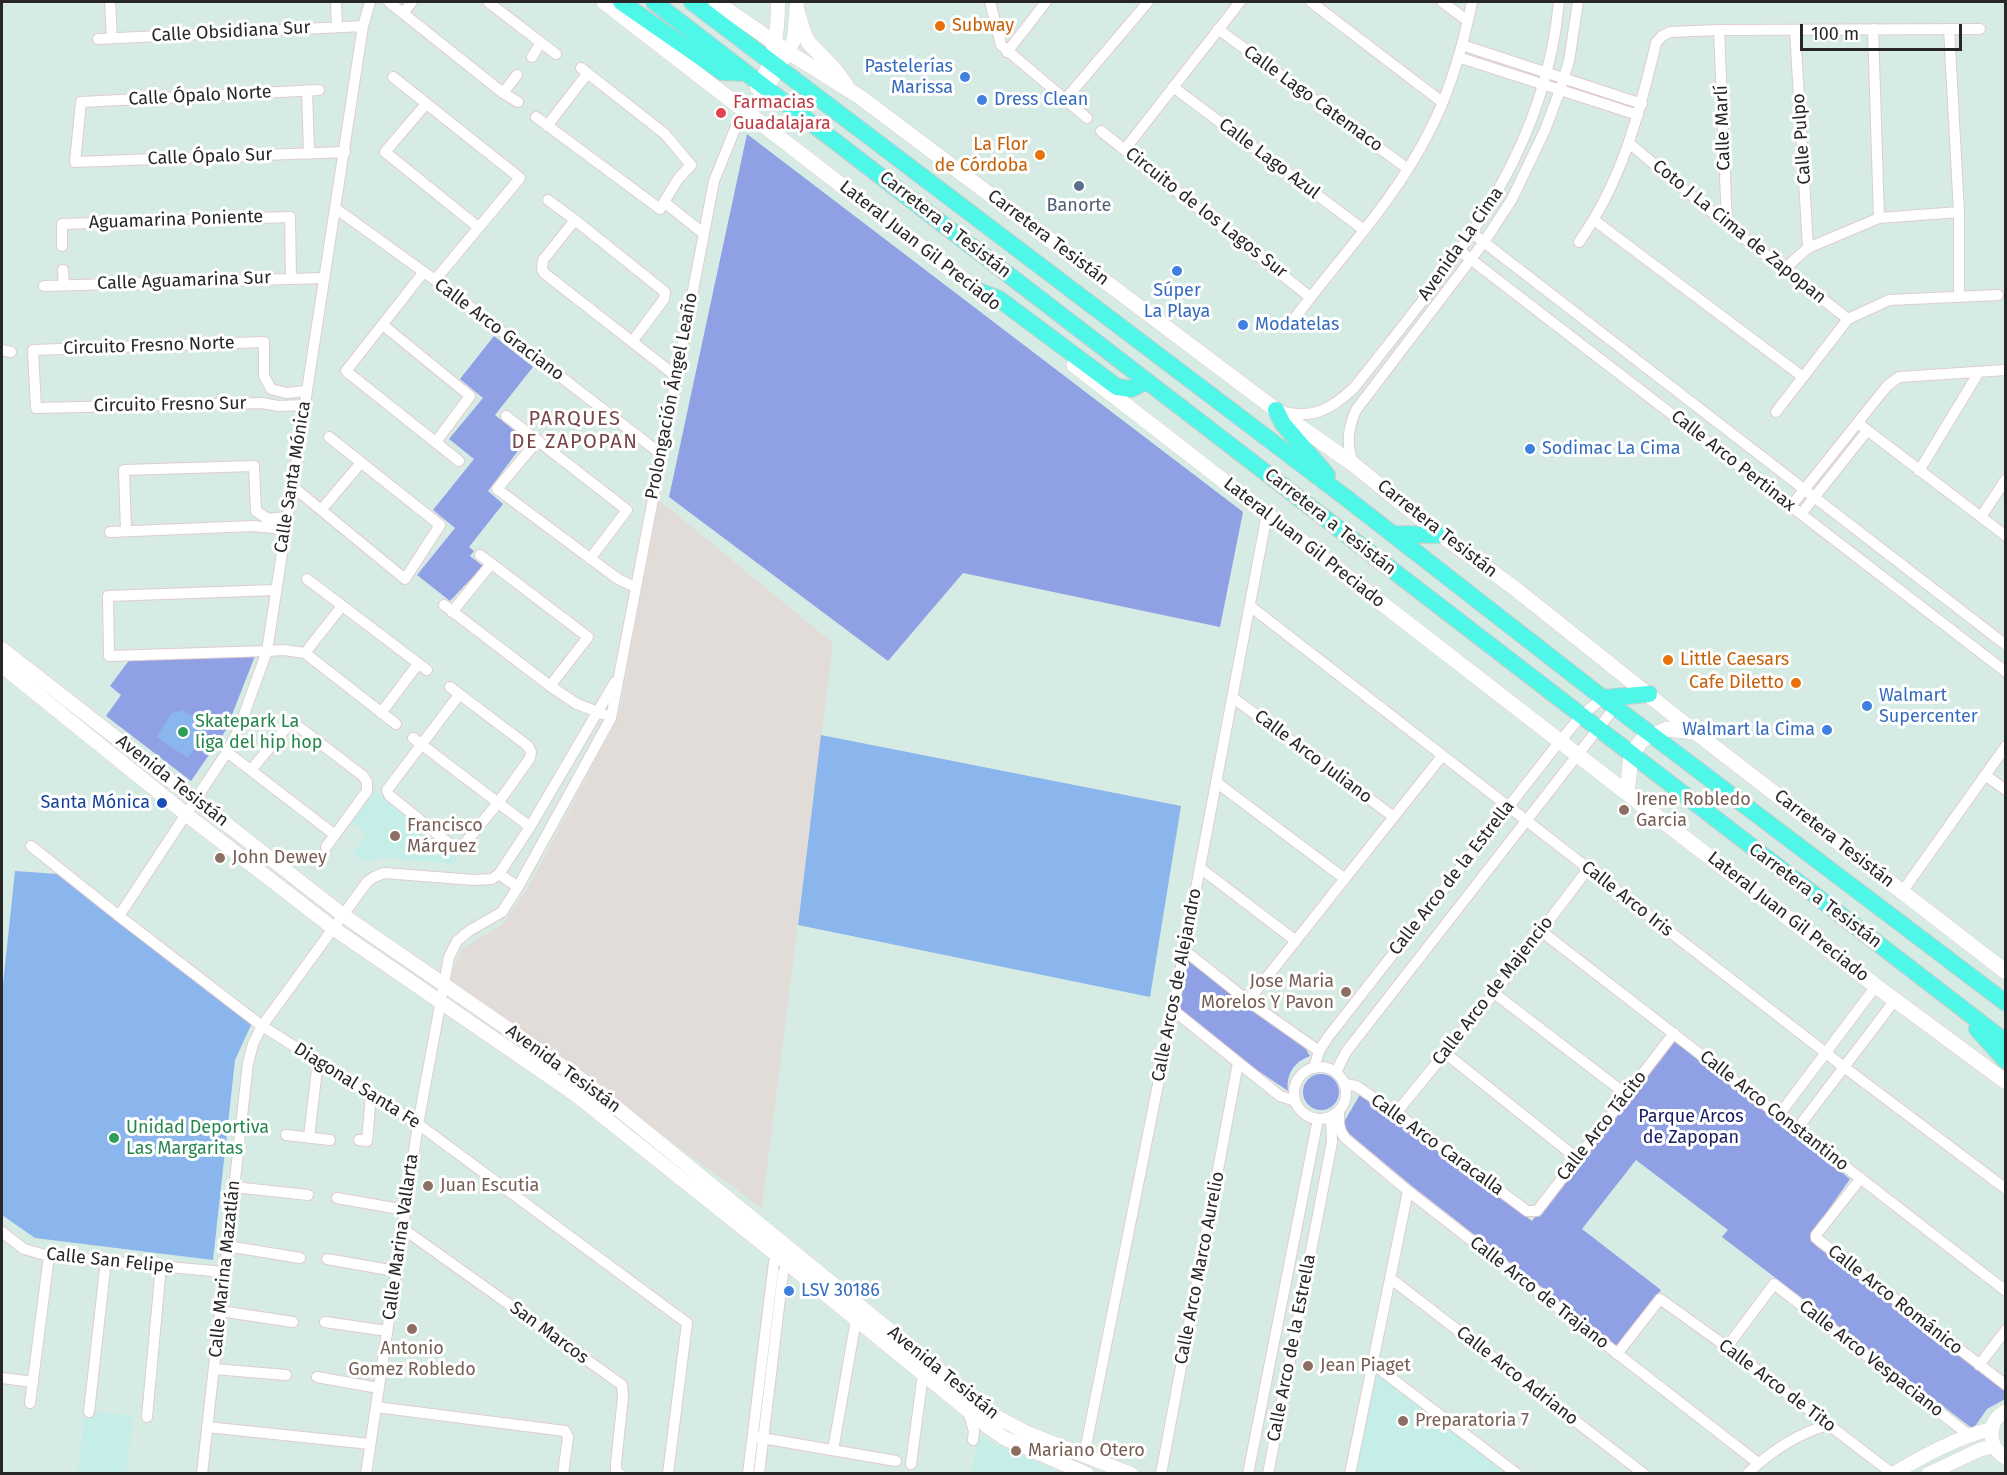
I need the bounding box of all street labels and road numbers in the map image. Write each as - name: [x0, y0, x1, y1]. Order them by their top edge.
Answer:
- street label: Calle Obsidiana Sur: [151, 17, 311, 47]
- street label: Calle Lago Catemaco: [1239, 41, 1387, 157]
- street label: Calle Ópalo Norte: [128, 81, 272, 111]
- street label: Calle Marlí: [1711, 85, 1735, 171]
- street label: Calle Pulpo: [1788, 93, 1816, 185]
- street label: Calle Lago Azul: [1214, 114, 1324, 204]
- street label: Circuito de los Lagos Sur: [1121, 143, 1291, 283]
- street label: Calle Ópalo Sur: [147, 144, 273, 170]
- street label: Coto J La Cima de Zapopan: [1648, 155, 1830, 309]
- street label: Carretera a Tesistán: [875, 167, 1015, 283]
- street label: Lateral Juan Gil Preciado: [835, 176, 1005, 316]
- street label: Avenida La Cima: [1414, 183, 1508, 305]
- street label: Carretera Tesistán: [983, 185, 1113, 291]
- street label: Aguamarina Poniente: [88, 206, 264, 234]
- street label: Calle Aguamarina Sur: [97, 267, 271, 295]
- street label: Calle Arco Graciano: [430, 274, 568, 386]
- street label: Prolongación Ángel Leaño: [641, 291, 703, 501]
- street label: Circuito Fresno Norte: [63, 332, 235, 360]
- street label: Circuito Fresno Sur: [93, 393, 247, 417]
- street label: Calle Santa Mónica: [270, 399, 316, 555]
- street label: Calle Arco Pertinax: [1666, 406, 1800, 516]
- street label: Carretera a Tesistán: [1260, 464, 1400, 580]
- street label: Lateral Juan Gil Preciado: [1219, 473, 1389, 613]
- street label: Carretera Tesistán: [1373, 475, 1501, 583]
- street label: Calle Arco Juliano: [1250, 706, 1376, 808]
- street label: Avenida Tesistán: [112, 730, 232, 832]
- street label: Carretera Tesistán: [1770, 785, 1898, 893]
- street label: Calle Arco de la Estrella: [1385, 796, 1519, 960]
- street label: Carretera a Tesistán: [1744, 839, 1886, 953]
- street label: Lateral Juan Gil Preciado: [1703, 847, 1873, 987]
- street label: Calle Arco Iris: [1577, 856, 1677, 942]
- street label: Calle Arcos de Alejandro: [1148, 886, 1206, 1084]
- street label: Calle Arco de Majencio: [1428, 912, 1558, 1070]
- street label: Avenida Tesistán: [501, 1020, 625, 1118]
- street label: Diagonal Santa Fe: [290, 1038, 424, 1134]
- street label: Calle Arco Constantino: [1695, 1046, 1853, 1176]
- street label: Calle Arco Tácito: [1552, 1067, 1652, 1185]
- street label: Calle Arco Caracalla: [1366, 1090, 1508, 1200]
- street label: Calle Marina Vallarta: [379, 1152, 423, 1322]
- street label: Calle Arco Marco Aurelio: [1171, 1170, 1229, 1366]
- street label: Calle Marina Mazatlán: [205, 1179, 245, 1359]
- street label: Calle Arco de Trajano: [1465, 1232, 1613, 1354]
- street label: Calle Arco Románico: [1823, 1241, 1967, 1359]
- street label: Calle San Felipe: [45, 1244, 175, 1278]
- street label: Calle Arco de la Estrella: [1263, 1252, 1321, 1444]
- street label: Calle Arco Vespaciano: [1794, 1296, 1948, 1422]
- street label: San Marcos: [505, 1297, 593, 1369]
- street label: Avenida Tesistán: [883, 1322, 1003, 1424]
- street label: Calle Arco Adriano: [1452, 1322, 1582, 1430]
- street label: Calle Arco de Tito: [1714, 1335, 1840, 1437]

